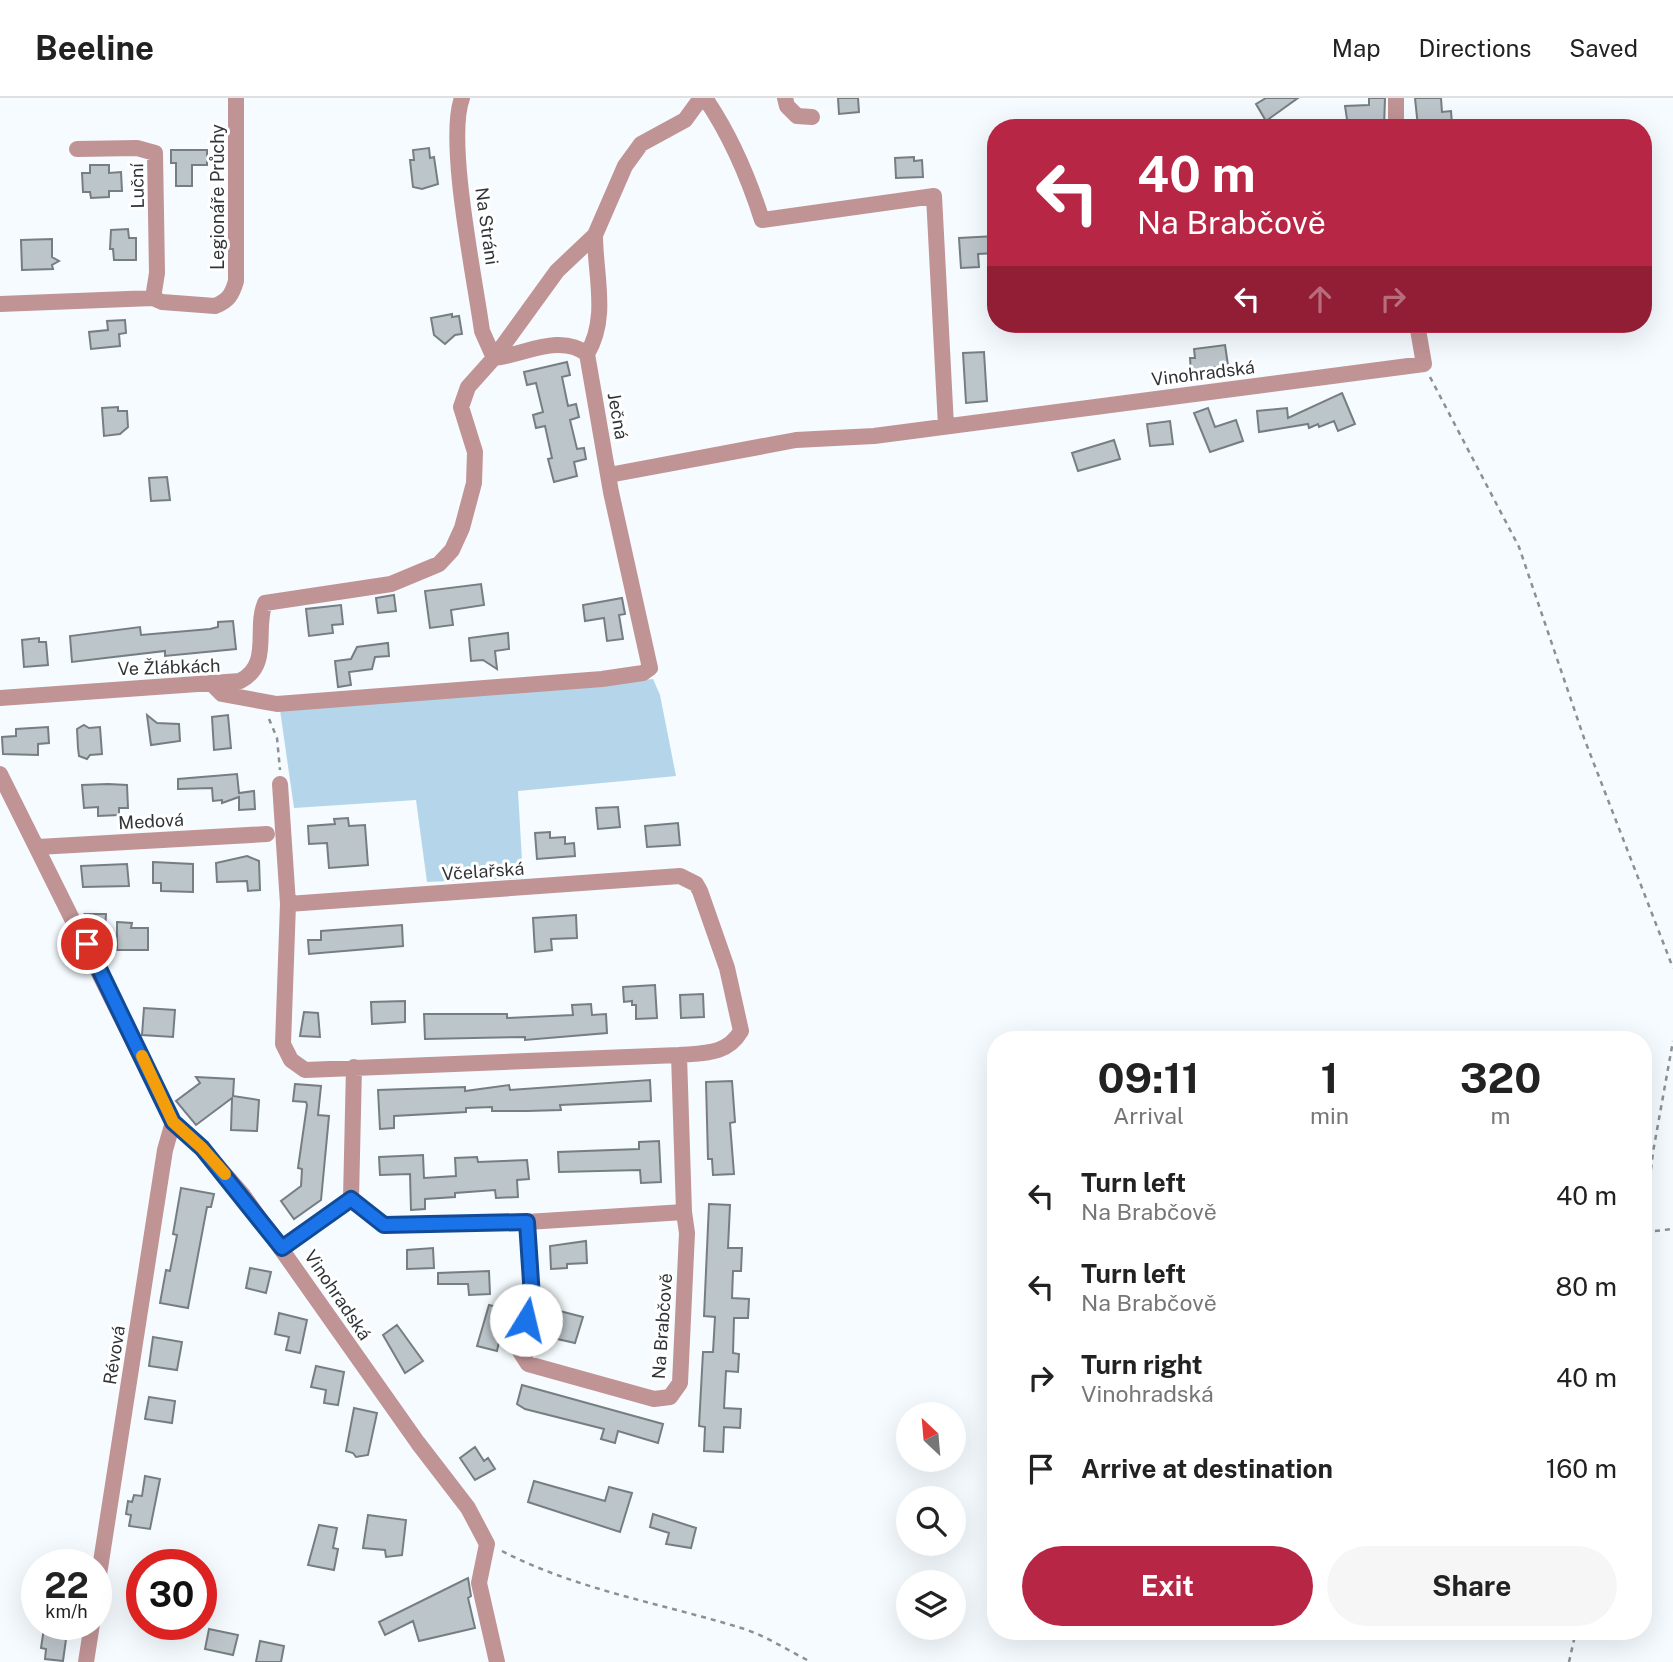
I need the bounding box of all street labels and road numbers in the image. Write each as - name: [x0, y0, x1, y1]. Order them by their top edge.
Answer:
- street label: Legionáře Průchy: [207, 124, 228, 270]
- street label: Luční: [126, 162, 148, 209]
- street label: Na Stráni: [471, 186, 503, 266]
- street label: Vinohradská: [1150, 356, 1256, 390]
- street label: Ječná: [604, 391, 632, 441]
- street label: Ve Žlábkách: [117, 655, 221, 679]
- street label: Medová: [118, 809, 184, 833]
- street label: Včelařská: [441, 858, 525, 884]
- street label: Vinohradská: [300, 1246, 376, 1344]
- street label: Na Brabčově: [648, 1272, 676, 1380]
- street label: Révová: [99, 1324, 129, 1386]

